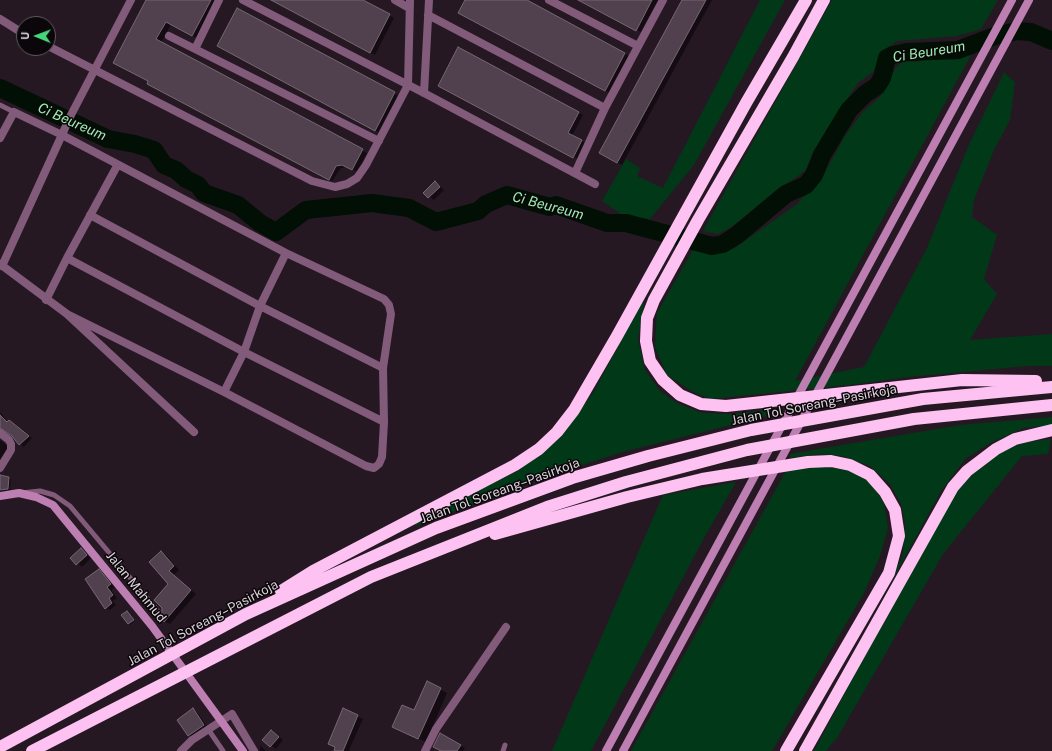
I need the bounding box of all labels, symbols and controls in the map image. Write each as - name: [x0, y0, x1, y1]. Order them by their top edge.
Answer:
- north arrow: [16, 16, 56, 56]
- text: U: [19, 32, 31, 40]
- water label: Ci Beureum: [892, 38, 966, 66]
- water label: Ci Beureum: [35, 99, 109, 145]
- water label: Ci Beureum: [510, 188, 586, 224]
- street label: Jalan Tol Soreang–Pasirkoja: [730, 381, 898, 429]
- street label: Jalan Tol Soreang–Pasirkoja: [418, 455, 582, 527]
- street label: Jalan Mahmud: [103, 548, 169, 626]
- street label: Jalan Tol Soreang–Pasirkoja: [125, 577, 281, 669]

